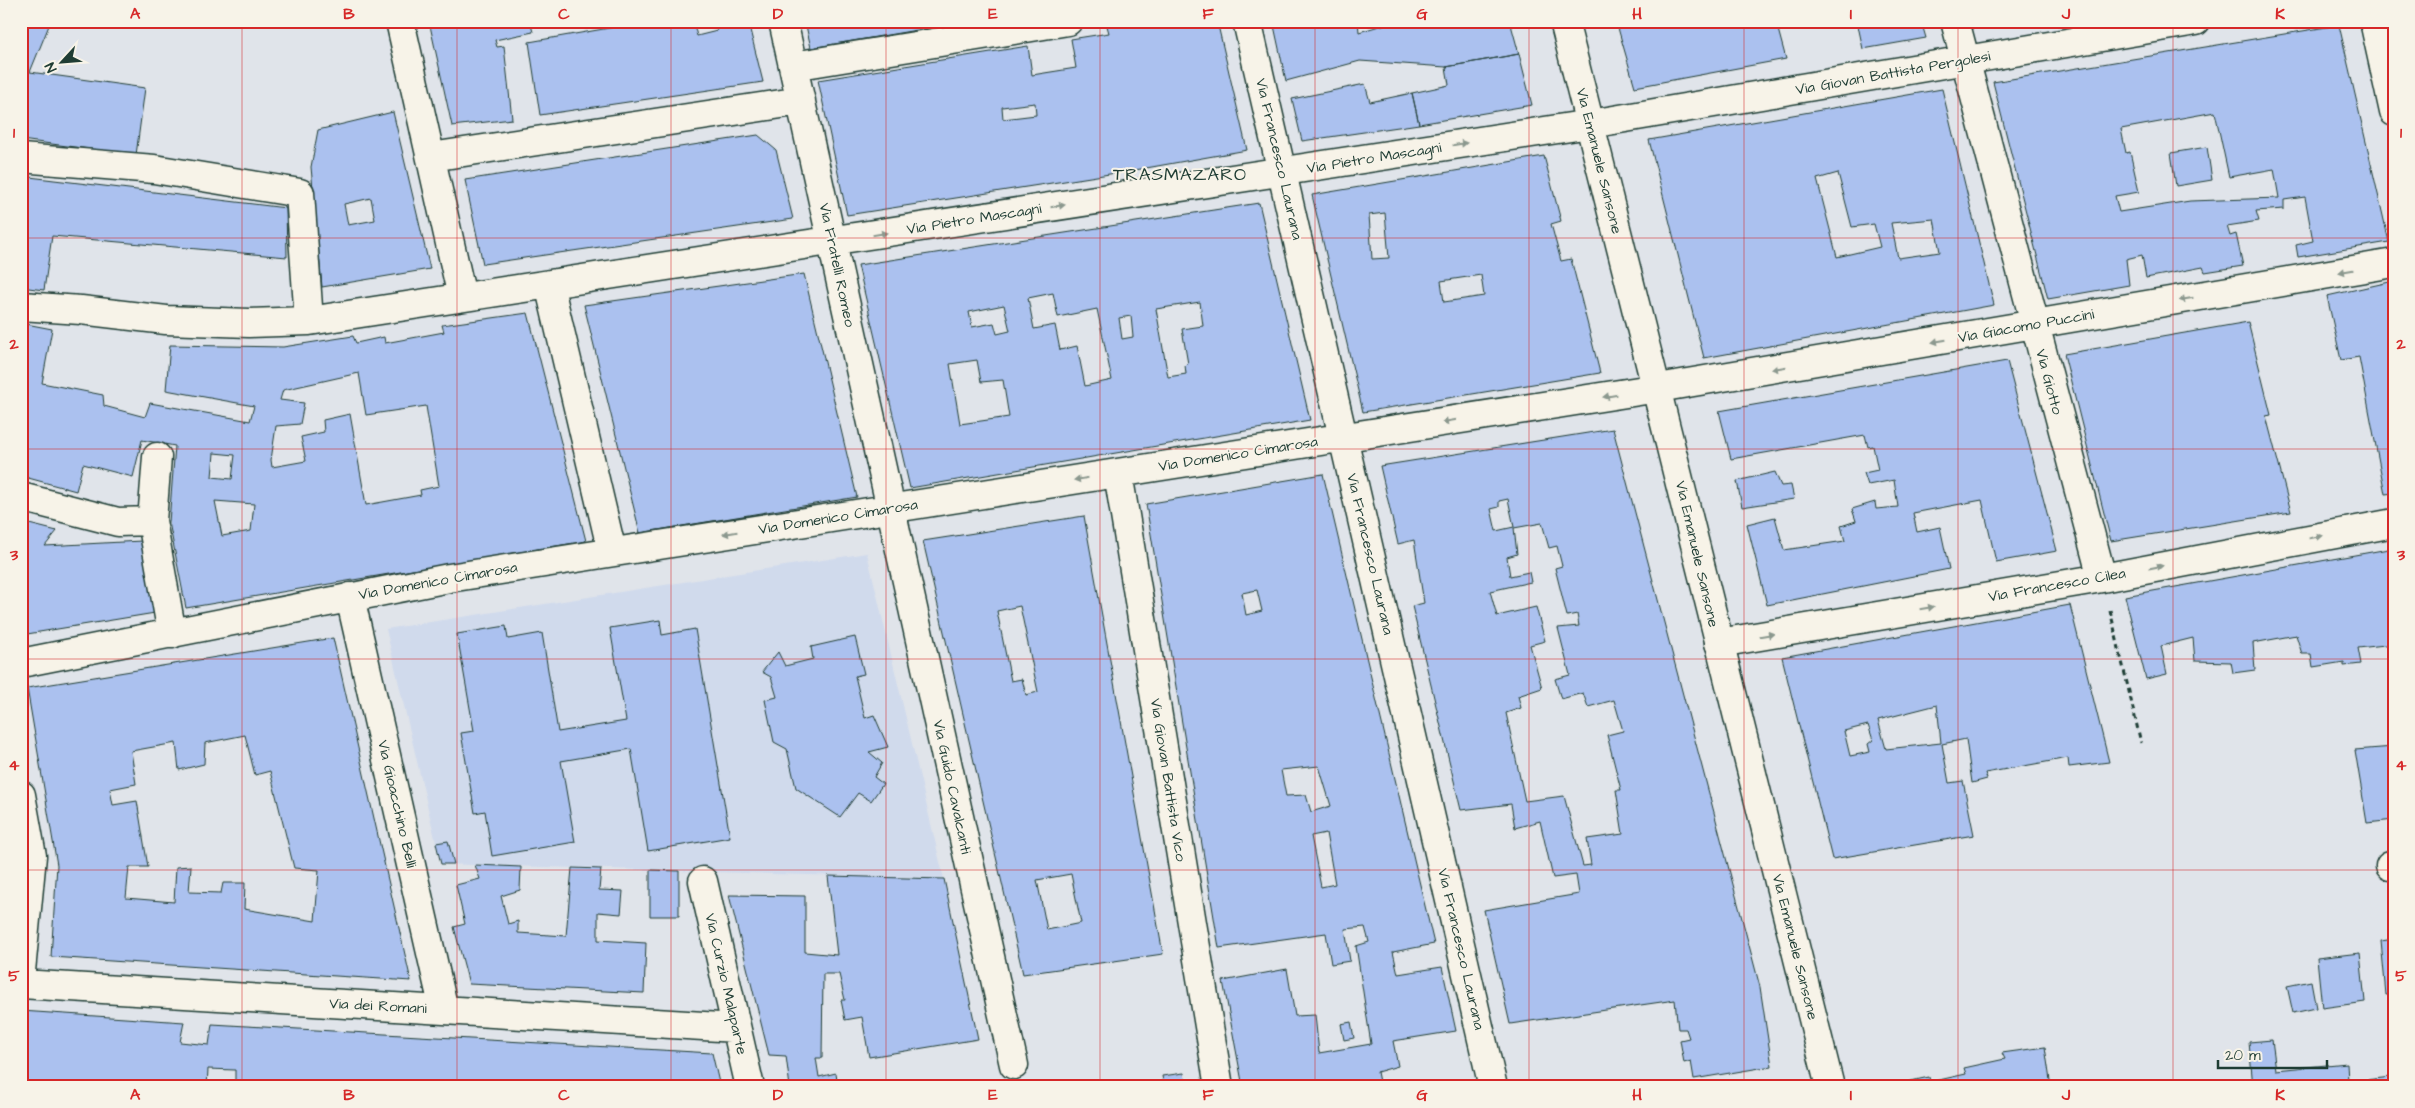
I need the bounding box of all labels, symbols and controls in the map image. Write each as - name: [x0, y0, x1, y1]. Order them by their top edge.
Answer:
- text: A: [130, 3, 141, 25]
- text: B: [343, 3, 355, 25]
- text: C: [558, 3, 570, 25]
- text: D: [773, 3, 784, 25]
- text: E: [988, 3, 998, 25]
- text: F: [1202, 3, 1214, 25]
- text: G: [1416, 3, 1428, 25]
- text: H: [1632, 3, 1642, 25]
- text: I: [1850, 3, 1852, 25]
- text: J: [2061, 3, 2071, 25]
- text: K: [2275, 3, 2285, 25]
- north arrow: [38, 38, 88, 88]
- street label: Via Giovan Battista Pergolesi: [1794, 45, 1993, 101]
- text: N: [40, 59, 62, 76]
- street label: Via Francesco Laurana: [1250, 76, 1308, 242]
- street label: Via Emanuele Sansone: [1571, 86, 1627, 236]
- text: 1: [13, 122, 16, 144]
- text: 1: [2400, 122, 2403, 144]
- street label: Via Pietro Mascagni: [1305, 137, 1444, 180]
- one-way arrow: [1453, 140, 1469, 148]
- district label: TRASMAZARO: [1113, 162, 1247, 187]
- street label: Via Pietro Mascagni: [905, 198, 1044, 241]
- street label: Via Fratelli Romeo: [814, 201, 860, 329]
- one-way arrow: [1050, 202, 1066, 210]
- one-way arrow: [872, 230, 888, 238]
- one-way arrow: [2337, 267, 2353, 275]
- one-way arrow: [2177, 295, 2193, 303]
- street label: Via Giacomo Puccini: [1956, 304, 2096, 348]
- text: 2: [8, 333, 19, 355]
- text: 2: [2395, 333, 2406, 355]
- one-way arrow: [1931, 337, 1947, 345]
- street label: Via Giotto: [2030, 347, 2068, 418]
- one-way arrow: [1771, 364, 1787, 372]
- one-way arrow: [1601, 392, 1617, 400]
- one-way arrow: [1441, 417, 1457, 425]
- street label: Via Domenico Cimarosa: [1157, 431, 1320, 477]
- street label: Via Francesco Laurana: [1341, 471, 1399, 637]
- one-way arrow: [1073, 475, 1089, 483]
- street label: Via Emanuele Sansone: [1670, 479, 1724, 629]
- street label: Via Domenico Cimarosa: [757, 494, 920, 540]
- one-way arrow: [722, 530, 738, 538]
- one-way arrow: [2308, 533, 2324, 541]
- text: 3: [9, 544, 19, 566]
- text: 3: [2396, 544, 2406, 566]
- street label: Via Domenico Cimarosa: [357, 557, 519, 605]
- street label: Via Francesco Cilea: [1987, 563, 2128, 607]
- one-way arrow: [2148, 563, 2164, 571]
- one-way arrow: [1919, 603, 1935, 611]
- one-way arrow: [1759, 631, 1775, 639]
- street label: Via Giovan Battista Vico: [1145, 697, 1191, 864]
- street label: Via Guido Cavalcanti: [928, 718, 977, 857]
- street label: Via Gioacchino Belli: [372, 738, 422, 871]
- text: 4: [9, 754, 20, 776]
- text: 4: [2396, 754, 2407, 776]
- street label: Via Francesco Laurana: [1432, 866, 1490, 1032]
- street label: Via Emanuele Sansone: [1767, 872, 1823, 1022]
- street label: Via Curzio Malaparte: [700, 911, 752, 1057]
- text: 5: [8, 965, 20, 987]
- text: 5: [2395, 965, 2407, 987]
- street label: Via dei Romani: [329, 993, 428, 1019]
- scale bar: [2218, 1038, 2326, 1070]
- text: 20 m: [2225, 1045, 2261, 1066]
- text: A: [130, 1084, 141, 1106]
- text: B: [343, 1084, 355, 1106]
- text: C: [558, 1084, 570, 1106]
- text: D: [773, 1084, 784, 1106]
- text: E: [988, 1084, 998, 1106]
- text: F: [1202, 1084, 1214, 1106]
- text: G: [1416, 1084, 1428, 1106]
- text: H: [1632, 1084, 1642, 1106]
- text: I: [1850, 1084, 1852, 1106]
- text: J: [2061, 1084, 2071, 1106]
- text: K: [2275, 1084, 2285, 1106]

